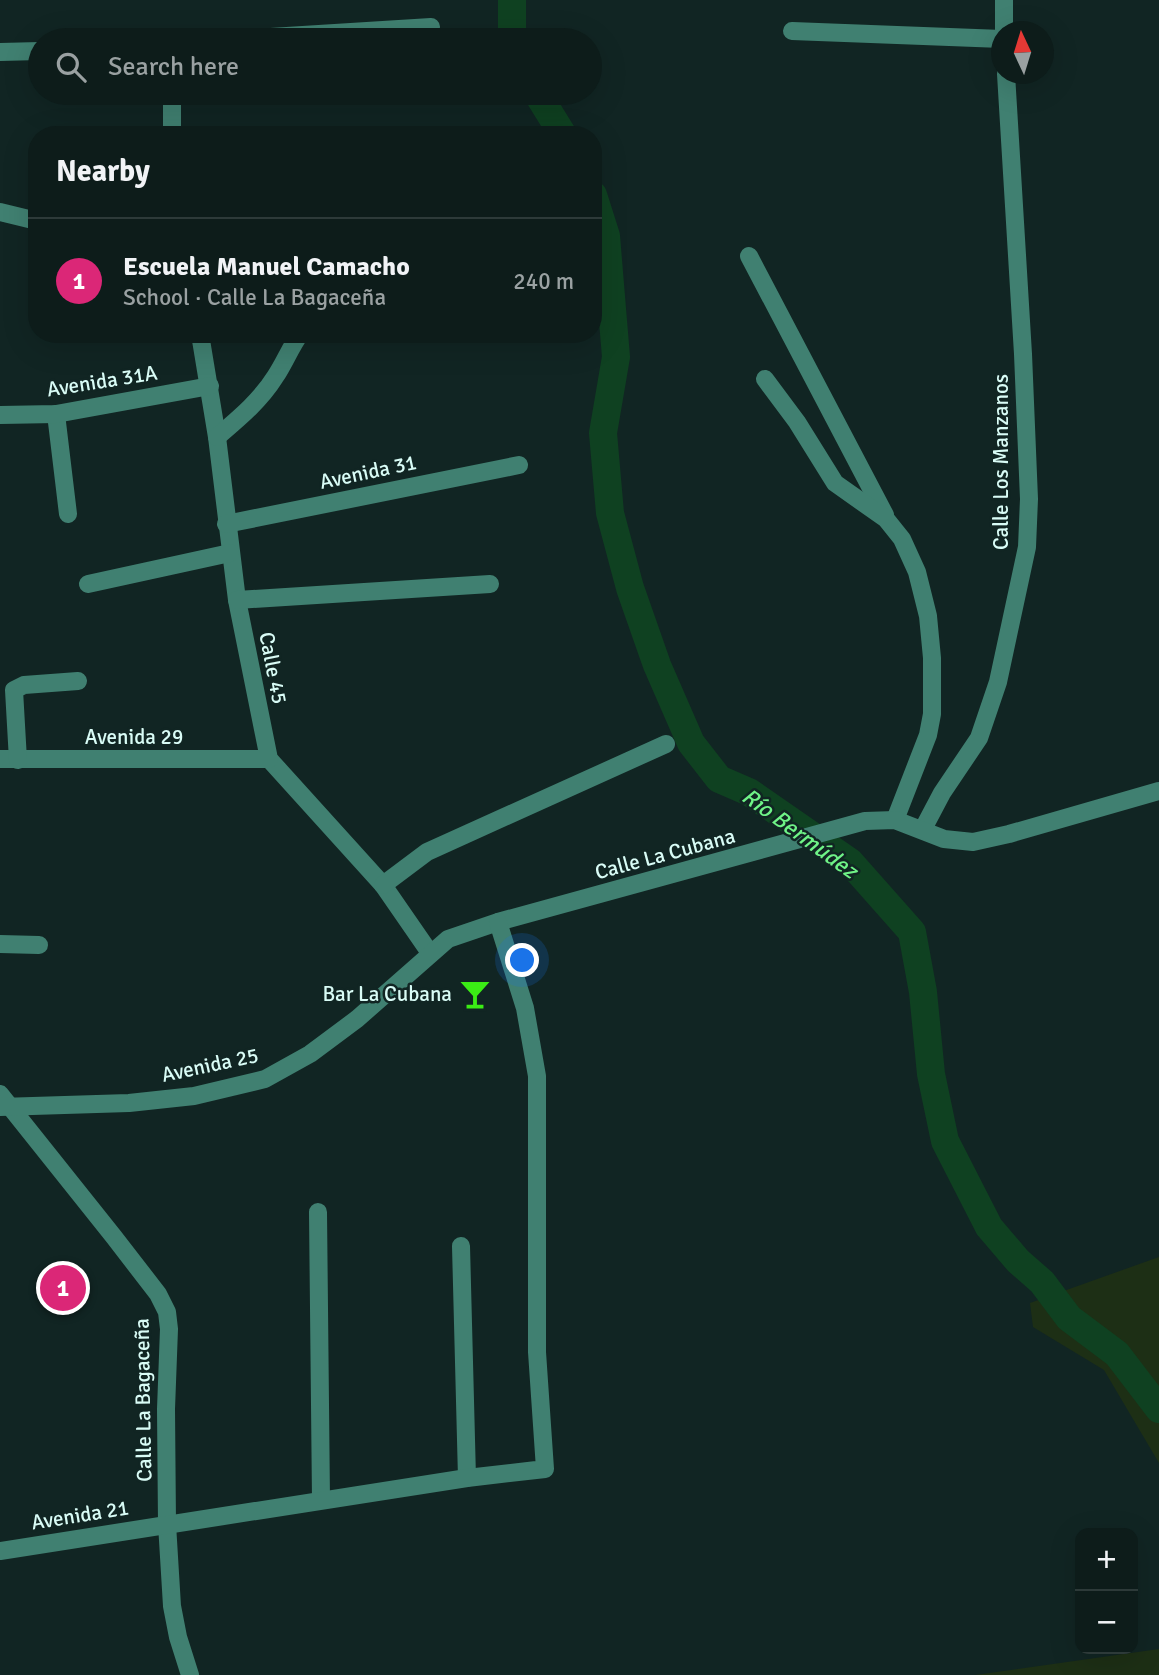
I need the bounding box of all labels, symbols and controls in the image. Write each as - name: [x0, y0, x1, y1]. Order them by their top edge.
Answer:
- north arrow: [991, 21, 1054, 84]
- search box: [28, 28, 602, 105]
- icon: search: [52, 48, 90, 86]
- text: Search here: [108, 51, 239, 83]
- text: Nearby: [56, 153, 150, 190]
- text: Escuela Manuel Camacho: [123, 251, 410, 283]
- text: 1: [73, 267, 85, 296]
- text: 240 m: [513, 267, 574, 296]
- text: School · Calle La Bagaceña: [123, 283, 386, 312]
- street label: Avenida 31A: [45, 359, 159, 403]
- street label: Calle Los Manzanos: [988, 374, 1014, 550]
- street label: Avenida 31: [317, 449, 419, 495]
- street label: Calle 45: [253, 630, 293, 706]
- street label: Avenida 29: [85, 724, 183, 750]
- water label: Río Bermúdez: [736, 782, 865, 886]
- street label: Calle La Cubana: [592, 823, 738, 885]
- your location: [505, 943, 539, 977]
- bar icon: Bar La Cubana: [458, 977, 492, 1011]
- place label: Bar La Cubana: [322, 981, 452, 1007]
- street label: Avenida 25: [159, 1042, 261, 1088]
- pin: 1: [40, 1262, 86, 1314]
- street label: Calle La Bagaceña: [129, 1318, 157, 1482]
- street label: Avenida 21: [29, 1494, 131, 1536]
- map controls: [1075, 1528, 1138, 1654]
- button: +: [1075, 1528, 1138, 1591]
- button: −: [1075, 1591, 1138, 1654]

